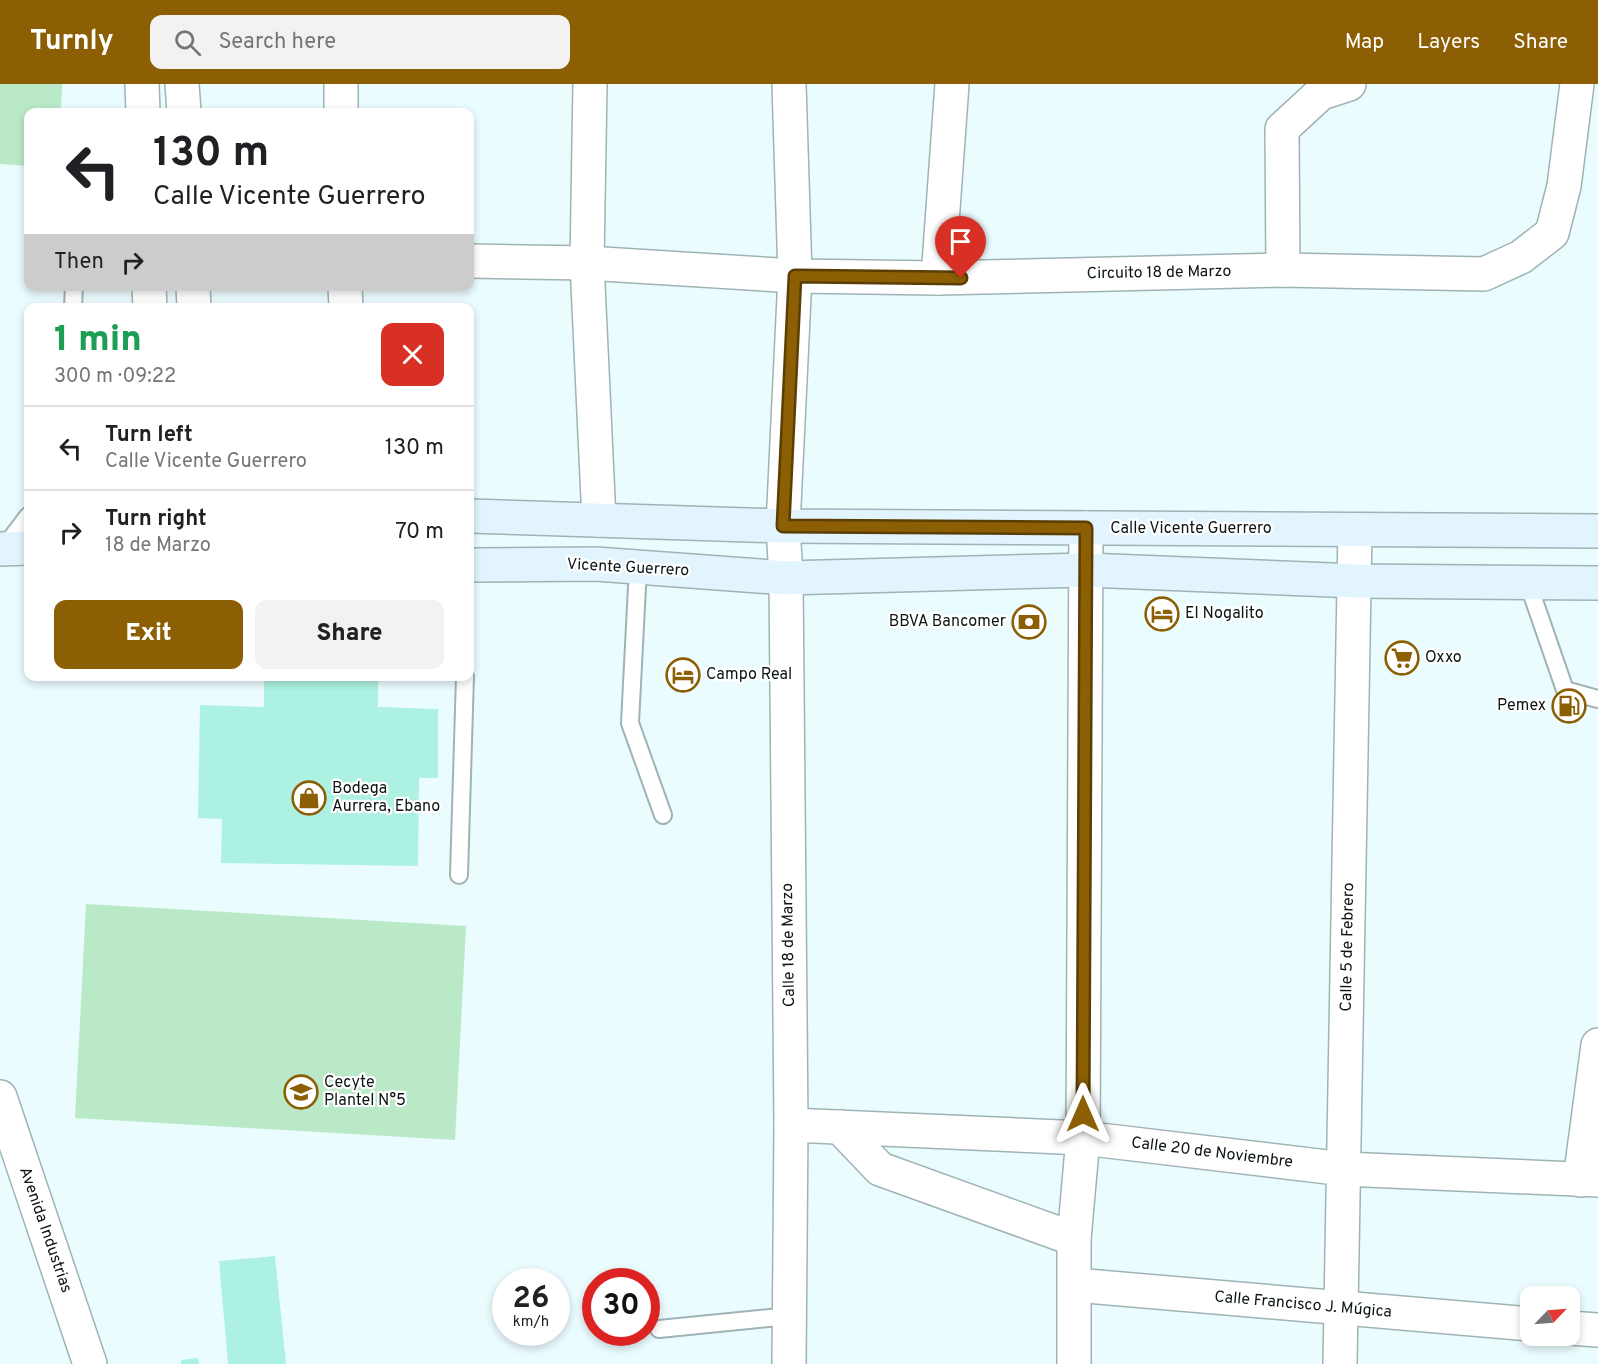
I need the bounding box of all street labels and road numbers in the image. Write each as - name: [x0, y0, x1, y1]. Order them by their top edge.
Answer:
- street label: Circuito 18 de Marzo: [1087, 262, 1231, 284]
- street label: Calle Vicente Guerrero: [1110, 519, 1272, 539]
- street label: Vicente Guerrero: [566, 555, 690, 581]
- street label: Calle 5 de Febrero: [1337, 882, 1359, 1012]
- street label: Calle 18 de Marzo: [778, 883, 800, 1007]
- street label: Calle 20 de Noviembre: [1130, 1133, 1294, 1173]
- street label: Avenida Industrias: [14, 1164, 76, 1296]
- street label: Calle Francisco J. Múgica: [1213, 1287, 1393, 1323]

